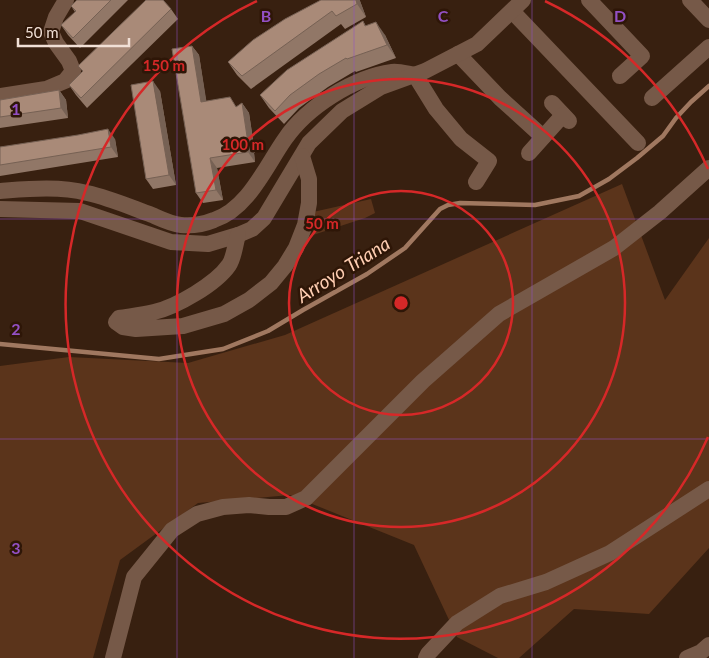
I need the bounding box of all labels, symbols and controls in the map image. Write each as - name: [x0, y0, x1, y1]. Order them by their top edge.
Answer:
- text: B: [261, 6, 271, 25]
- text: C: [438, 6, 449, 25]
- text: D: [614, 6, 626, 25]
- scale bar: [18, 15, 129, 47]
- text: 50 m: [25, 23, 59, 41]
- text: 150 m: [143, 56, 185, 74]
- text: 1: [11, 99, 21, 118]
- text: 100 m: [222, 135, 264, 153]
- text: 50 m: [305, 214, 339, 232]
- water label: Arroyo Triana: [291, 231, 394, 307]
- centre of rings: [392, 294, 410, 312]
- text: 2: [11, 319, 21, 338]
- text: 3: [11, 538, 21, 557]

